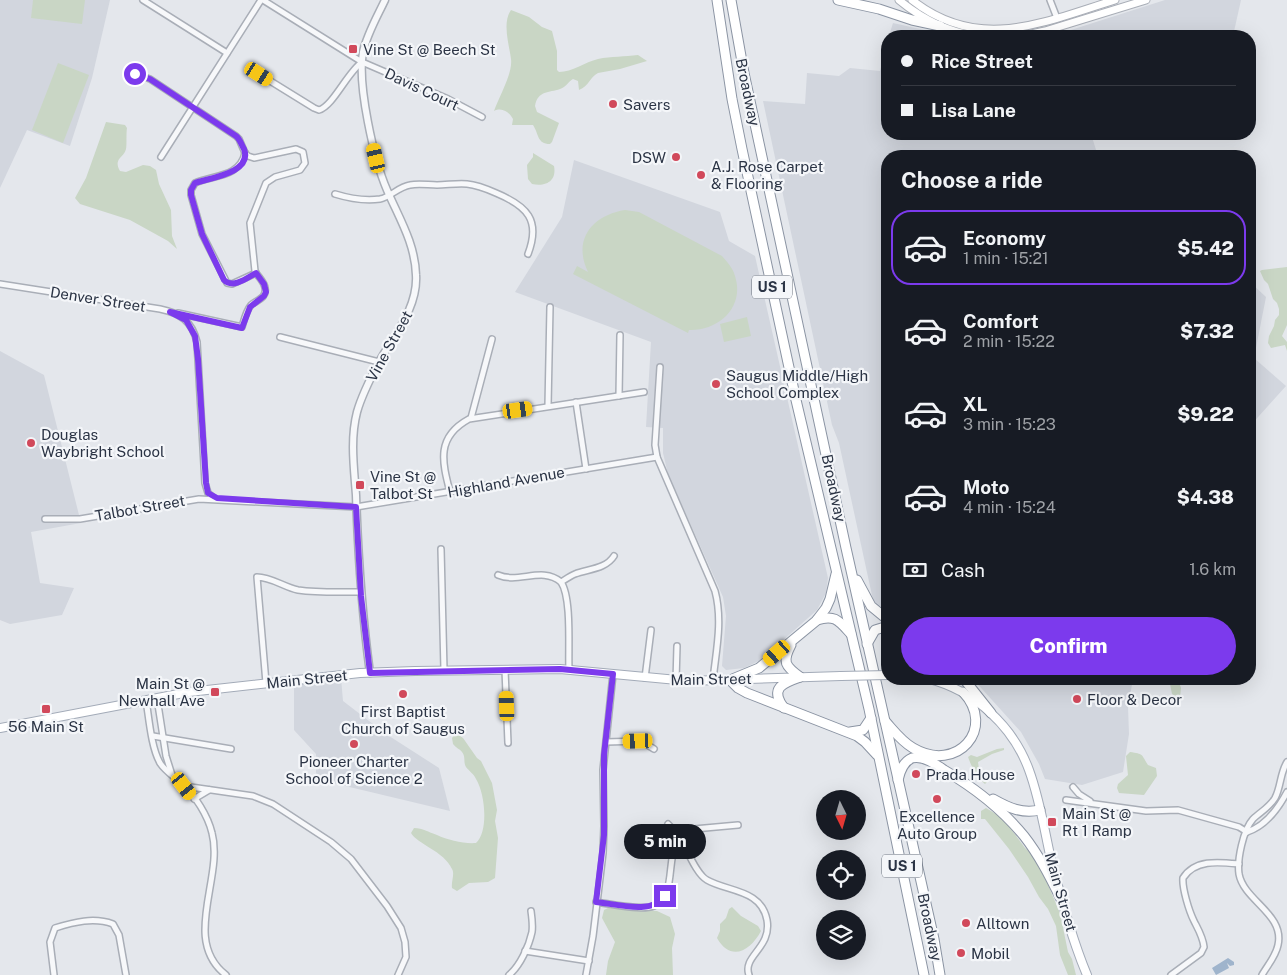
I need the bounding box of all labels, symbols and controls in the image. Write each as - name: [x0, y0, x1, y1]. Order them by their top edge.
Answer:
- place label: Vine St @ Beech St: [363, 41, 496, 58]
- marker: Vine St @ Beech St: [347, 43, 359, 55]
- text: Rice Street: [931, 50, 1033, 72]
- street label: Broadway: [733, 56, 763, 128]
- car: [242, 60, 275, 88]
- route start: [124, 63, 146, 85]
- street label: Davis Court: [382, 64, 462, 114]
- place label: Savers: [623, 96, 670, 113]
- marker: Savers: [607, 98, 619, 110]
- text: Lisa Lane: [931, 99, 1016, 121]
- car: [365, 142, 386, 174]
- place label: DSW: [632, 149, 666, 166]
- marker: DSW: [670, 151, 682, 163]
- place label: A.J. Rose Carpet & Flooring: [711, 158, 823, 192]
- text: Choose a ride: [901, 167, 1043, 193]
- marker: A.J. Rose Carpet & Flooring: [695, 169, 707, 181]
- icon: car: [903, 225, 948, 270]
- text: Economy: [963, 227, 1046, 249]
- text: $5.42: [1177, 237, 1234, 259]
- text: 1 min · 15:21: [963, 249, 1049, 268]
- road number: US 1: [752, 276, 792, 298]
- street label: Denver Street: [49, 283, 147, 315]
- street label: Vine Street: [363, 307, 416, 384]
- icon: car: [903, 308, 948, 353]
- text: Comfort: [963, 310, 1039, 332]
- text: $7.32: [1180, 320, 1234, 342]
- text: 2 min · 15:22: [963, 332, 1055, 351]
- place label: Saugus Middle/High School Complex: [726, 367, 868, 401]
- marker: Saugus Middle/High School Complex: [710, 378, 722, 390]
- icon: car: [903, 391, 948, 436]
- text: XL: [963, 393, 988, 415]
- car: [502, 400, 533, 420]
- text: $9.22: [1177, 403, 1234, 425]
- text: 3 min · 15:23: [963, 415, 1056, 434]
- place label: Douglas Waybright School: [41, 426, 165, 460]
- marker: Douglas Waybright School: [25, 437, 37, 449]
- street label: Broadway: [819, 452, 849, 524]
- street label: Highland Avenue: [446, 463, 566, 501]
- place label: Vine St @ Talbot St: [370, 468, 436, 502]
- icon: car: [903, 474, 948, 519]
- text: Moto: [963, 476, 1009, 498]
- marker: Vine St @ Talbot St: [354, 479, 366, 491]
- text: $4.38: [1177, 486, 1234, 508]
- street label: Talbot Street: [94, 492, 187, 524]
- text: 4 min · 15:24: [963, 498, 1056, 517]
- icon: cash: [901, 556, 929, 584]
- text: Cash: [941, 559, 985, 581]
- text: 1.6 km: [1189, 560, 1236, 579]
- button: Confirm: [901, 617, 1236, 675]
- car: [760, 637, 793, 669]
- street label: Main Street: [266, 666, 349, 692]
- street label: Main Street: [670, 670, 752, 688]
- place label: Main St @ Newhall Ave: [119, 675, 205, 709]
- marker: Main St @ Newhall Ave: [209, 686, 221, 698]
- marker: First Baptist Church of Saugus: [397, 688, 409, 700]
- car: [498, 691, 515, 721]
- place label: Floor & Decor: [1087, 691, 1182, 708]
- marker: Floor & Decor: [1071, 693, 1083, 705]
- marker: 56 Main St: [40, 703, 52, 715]
- place label: First Baptist Church of Saugus: [341, 703, 465, 737]
- place label: 56 Main St: [8, 718, 84, 735]
- car: [622, 733, 653, 749]
- marker: Pioneer Charter School of Science 2: [348, 738, 360, 750]
- place label: Pioneer Charter School of Science 2: [285, 753, 423, 787]
- place label: Prada House: [926, 766, 1015, 783]
- marker: Prada House: [910, 768, 922, 780]
- car: [168, 770, 199, 802]
- north arrow: [816, 790, 866, 840]
- map controls: [816, 790, 866, 960]
- marker: Excellence Auto Group: [931, 793, 943, 805]
- place label: Main St @ Rt 1 Ramp: [1062, 805, 1132, 839]
- place label: Excellence Auto Group: [897, 808, 977, 842]
- marker: Main St @ Rt 1 Ramp: [1046, 816, 1058, 828]
- callout: 5 min: [624, 824, 706, 858]
- text: 5 min: [643, 832, 687, 851]
- button: locate: [816, 850, 866, 900]
- street label: Main Street: [1042, 851, 1080, 934]
- road number: US 1: [882, 854, 922, 878]
- route end: [654, 885, 676, 907]
- street label: Broadway: [915, 891, 945, 963]
- button: layers: [816, 910, 866, 960]
- place label: Alltown: [976, 915, 1029, 932]
- marker: Alltown: [960, 917, 972, 929]
- place label: Mobil: [971, 945, 1010, 962]
- marker: Mobil: [955, 947, 967, 959]

